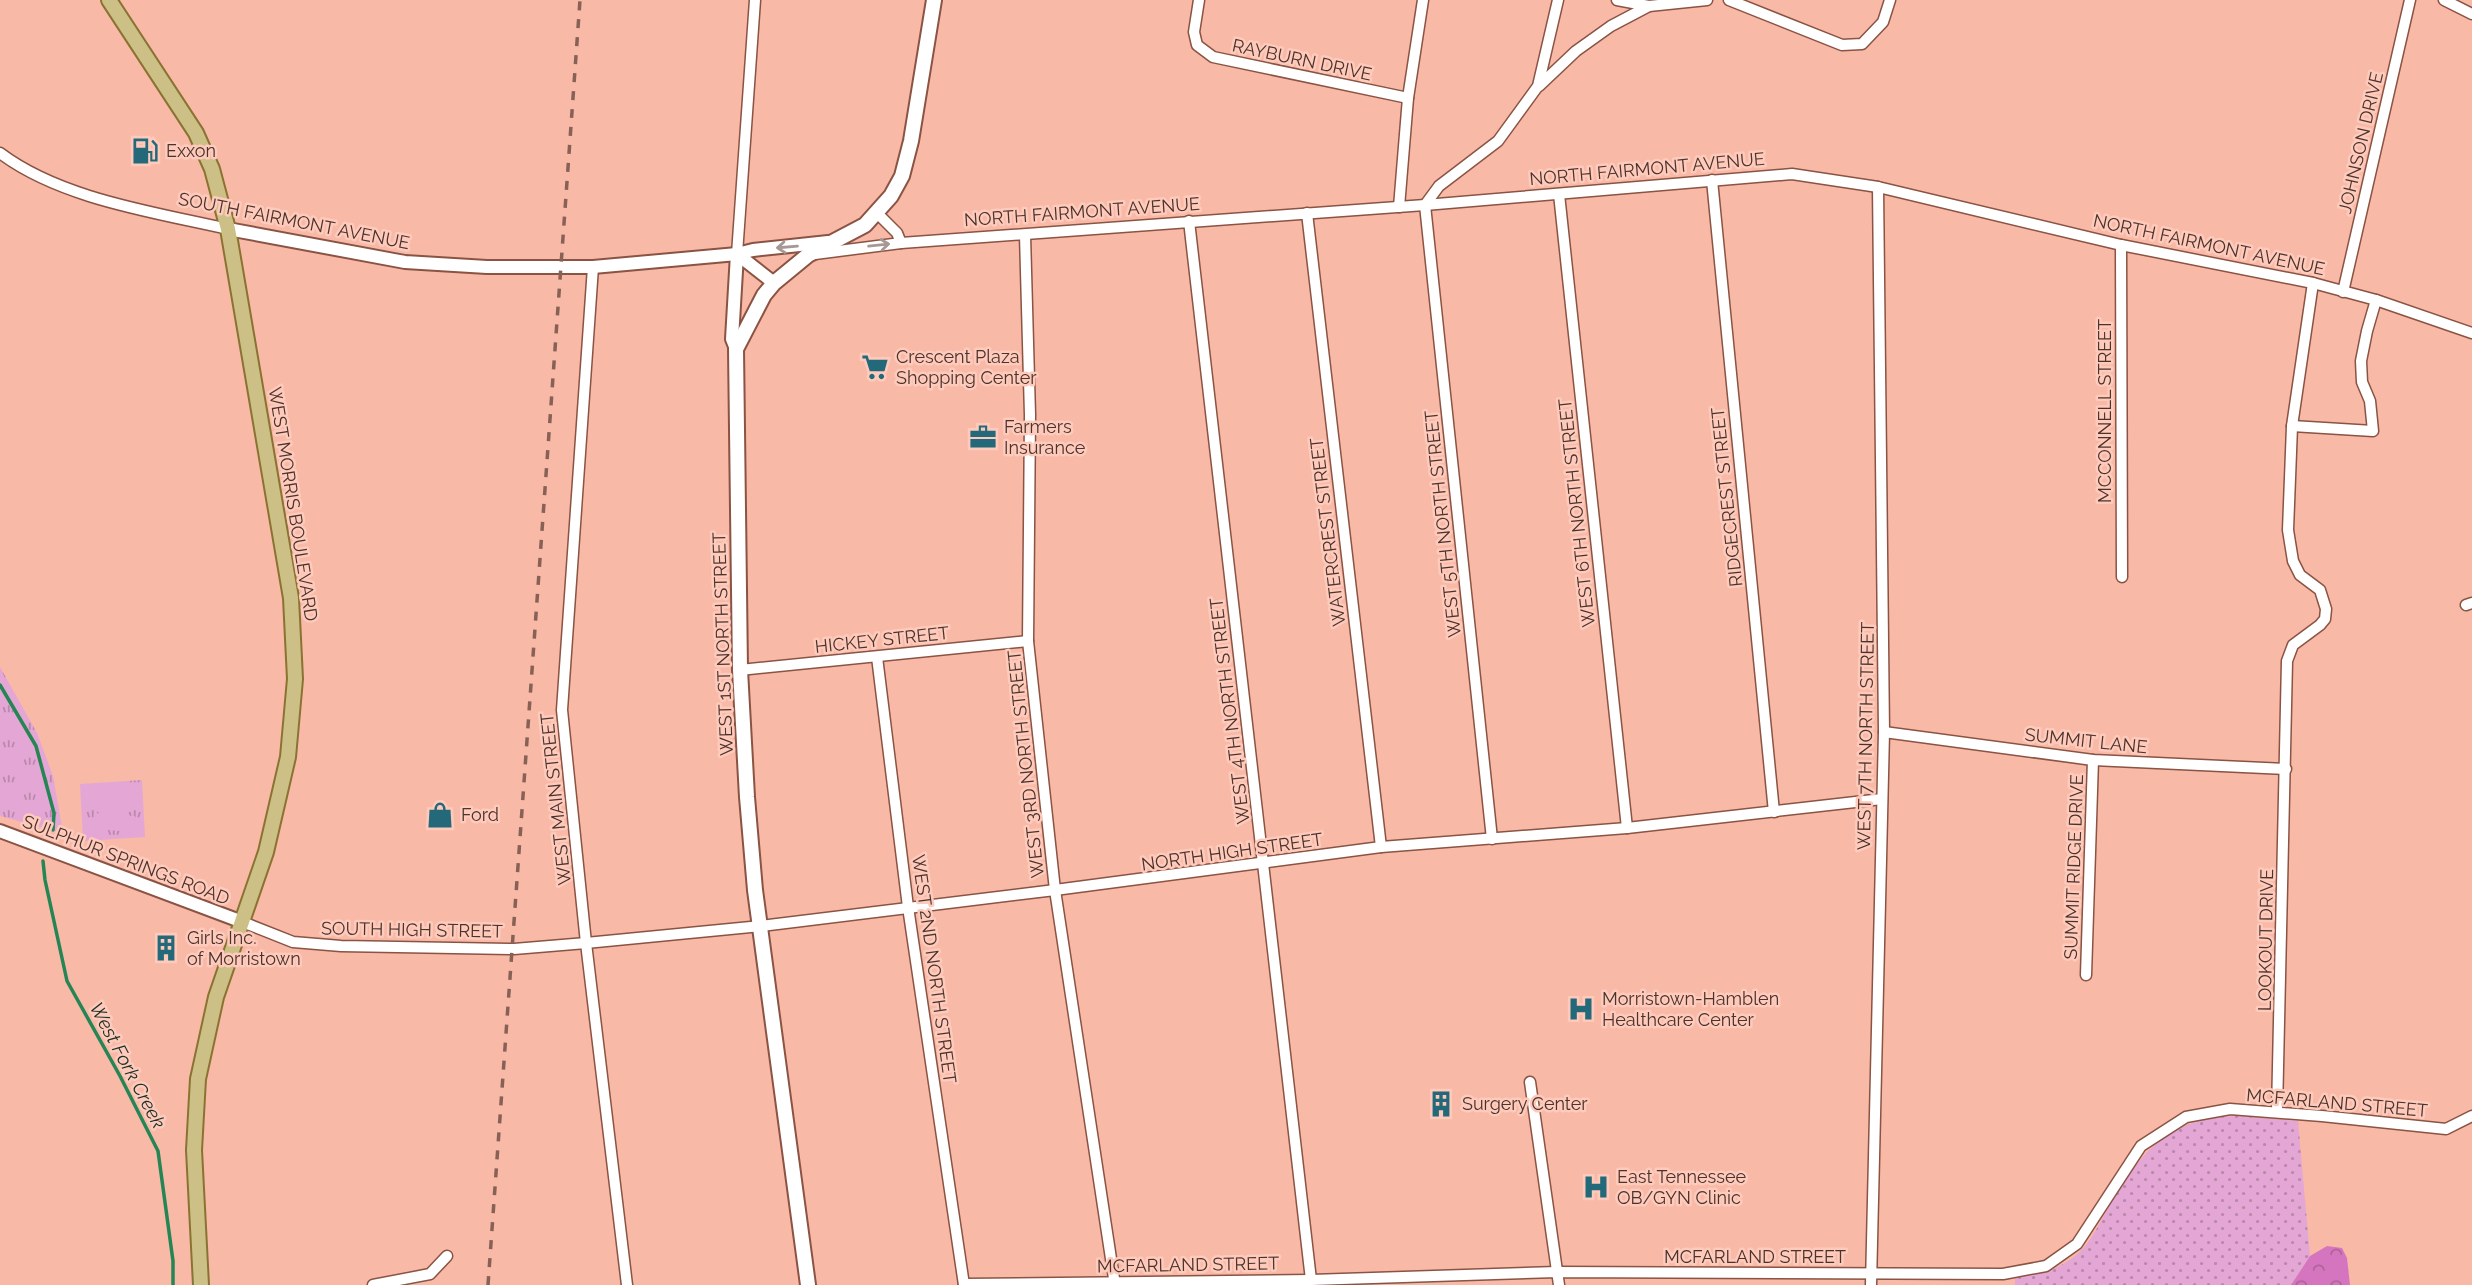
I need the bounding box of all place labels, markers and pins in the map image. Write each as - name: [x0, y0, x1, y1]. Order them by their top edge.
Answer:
- fuel station icon: Exxon: [130, 136, 160, 166]
- place label: Exxon: [166, 140, 216, 161]
- place label: Crescent Plaza Shopping Center: [896, 346, 1037, 388]
- supermarket icon: Crescent Plaza Shopping Center: [860, 352, 890, 382]
- place label: Farmers Insurance: [1004, 416, 1086, 458]
- office icon: Farmers Insurance: [968, 422, 998, 452]
- shop icon: Ford: [425, 800, 455, 830]
- place label: Ford: [461, 804, 499, 825]
- place label: Girls Inc. of Morristown: [187, 927, 301, 969]
- building icon: Girls Inc. of Morristown: [151, 933, 181, 963]
- place label: Morristown-Hamblen Healthcare Center: [1602, 988, 1779, 1030]
- hospital icon: Morristown-Hamblen Healthcare Center: [1566, 994, 1596, 1024]
- building icon: Surgery Center: [1426, 1089, 1456, 1119]
- place label: Surgery Center: [1462, 1093, 1588, 1114]
- place label: East Tennessee OB/GYN Clinic: [1617, 1166, 1747, 1208]
- hospital icon: East Tennessee OB/GYN Clinic: [1581, 1172, 1611, 1202]

